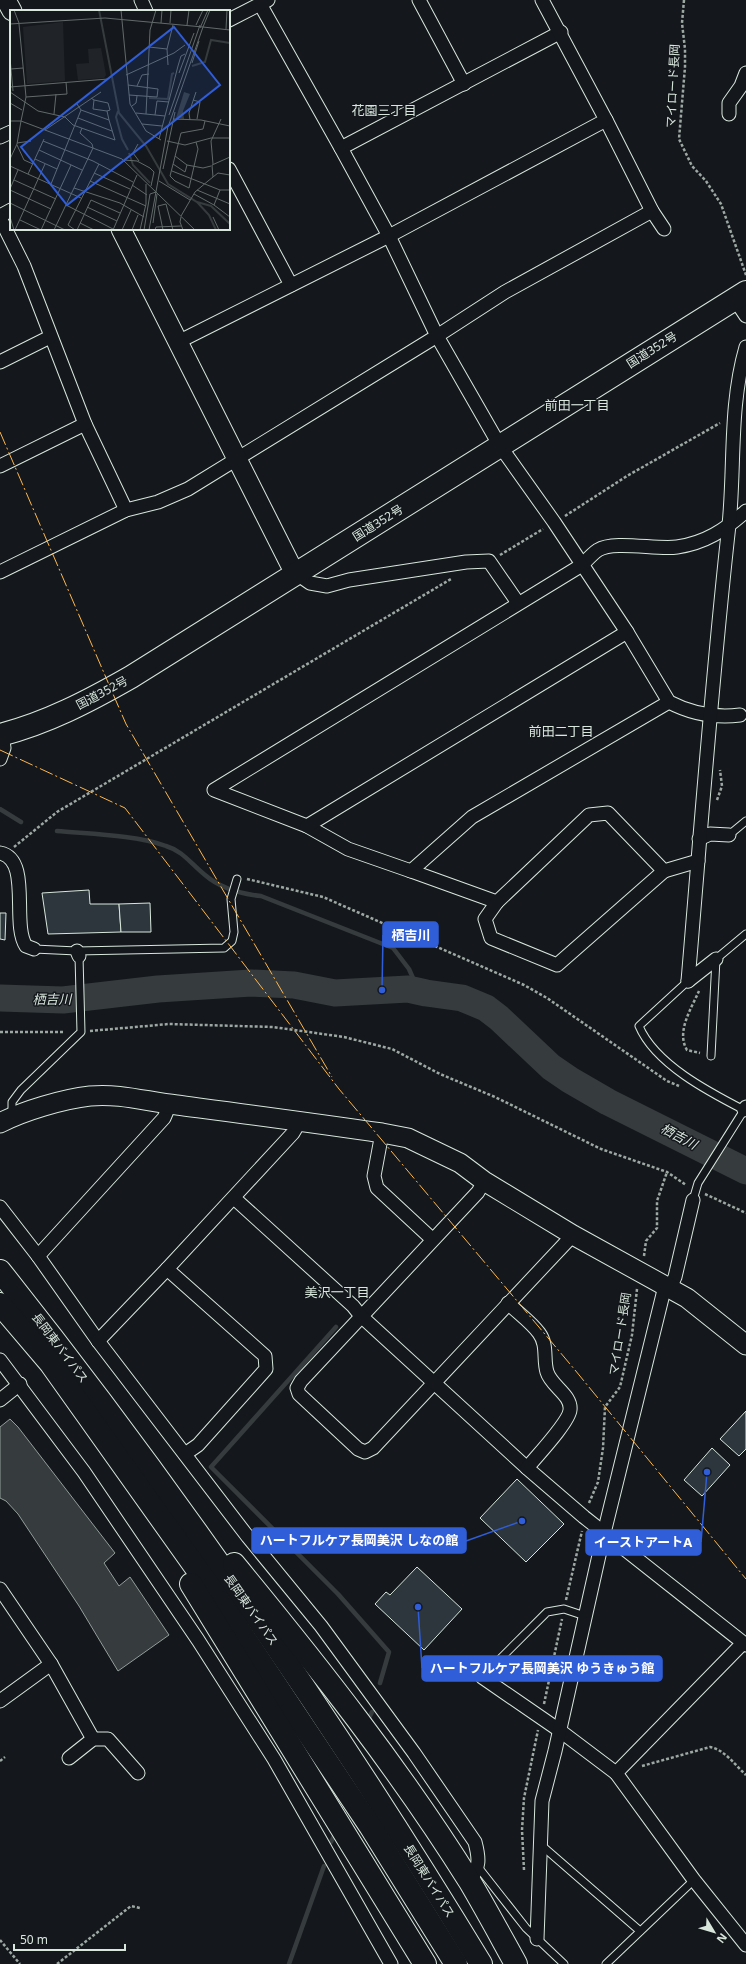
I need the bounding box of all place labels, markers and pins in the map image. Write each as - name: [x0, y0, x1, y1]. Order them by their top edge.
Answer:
- callout: 栖吉川: [383, 922, 438, 947]
- callout: ハートフルケア長岡美沢 しなの館: [252, 1528, 466, 1553]
- callout: イーストアートA: [586, 1530, 701, 1555]
- callout: ハートフルケア長岡美沢 ゆうきゅう館: [422, 1656, 662, 1681]

